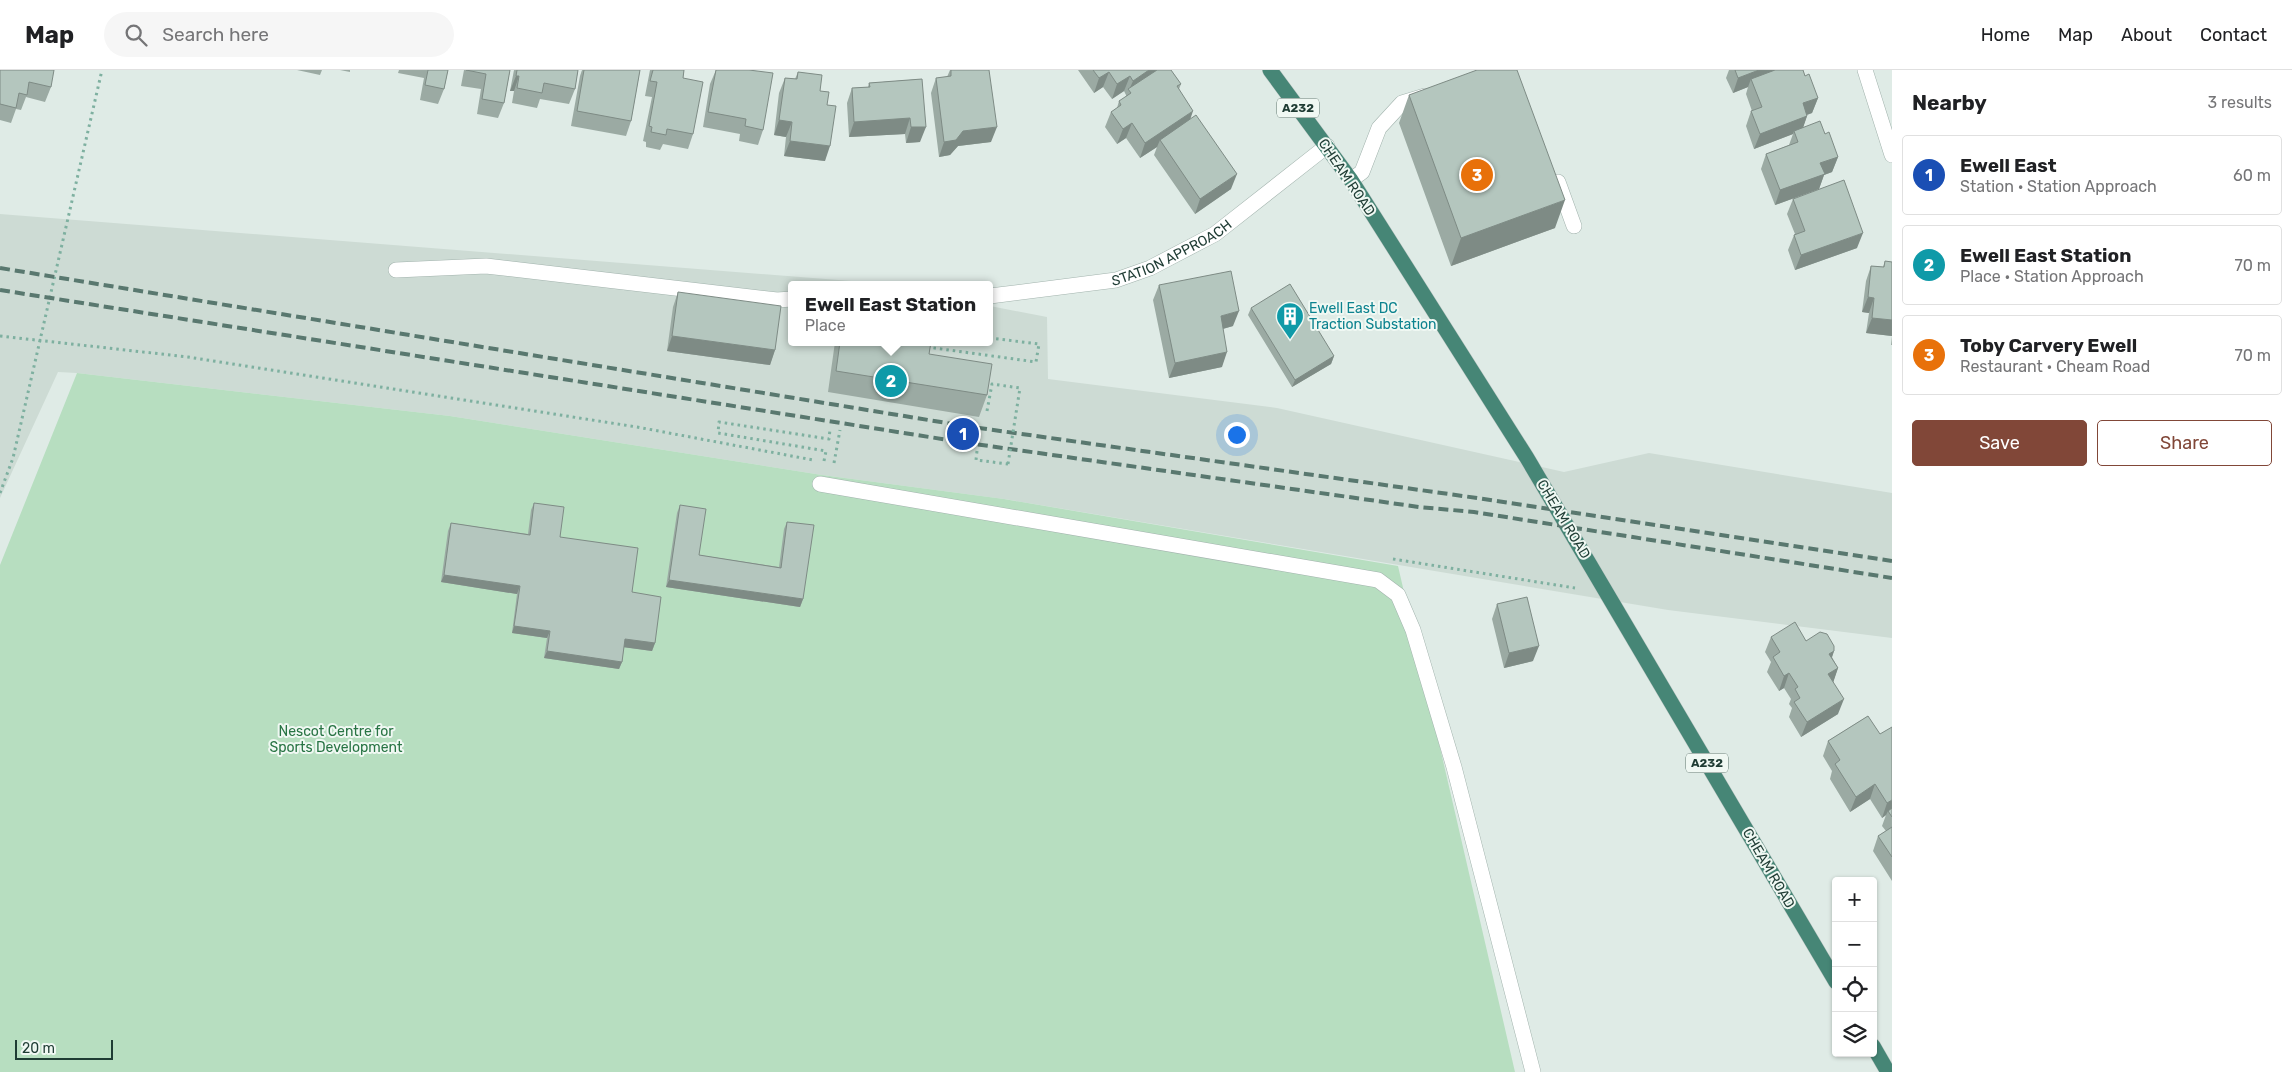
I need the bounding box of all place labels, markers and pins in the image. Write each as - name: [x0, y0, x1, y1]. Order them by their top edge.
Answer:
- pin: 3: [1461, 156, 1493, 194]
- place label: Ewell East DC Traction Substation: [1309, 300, 1437, 333]
- building icon: Ewell East DC Traction Substation: [1275, 301, 1305, 340]
- pin: 2: [875, 362, 907, 400]
- pin: 1: [947, 415, 979, 453]

